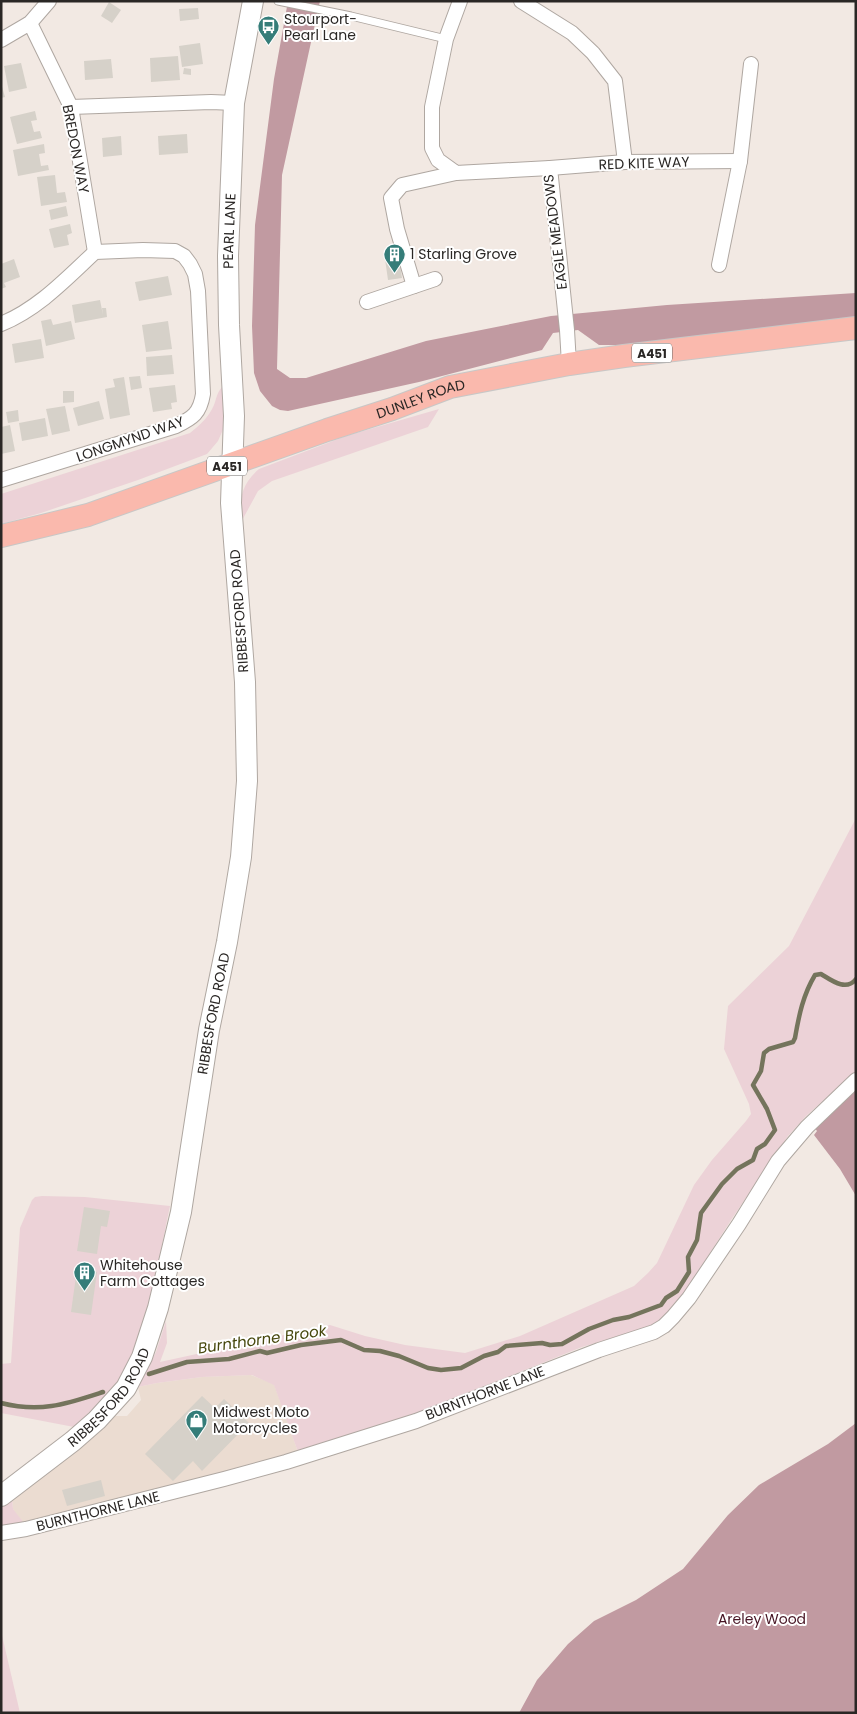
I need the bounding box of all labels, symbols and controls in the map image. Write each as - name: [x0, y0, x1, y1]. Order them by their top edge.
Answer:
- place label: Stourport- Pearl Lane: [284, 9, 357, 45]
- bus stop icon: Stourport- Pearl Lane: [256, 15, 280, 46]
- street label: BREDON WAY: [58, 103, 94, 195]
- street label: RED KITE WAY: [598, 151, 690, 175]
- street label: EAGLE MEADOWS: [538, 173, 572, 291]
- street label: PEARL LANE: [218, 193, 240, 269]
- building icon: 1 Starling Grove: [382, 242, 406, 273]
- place label: 1 Starling Grove: [410, 244, 517, 264]
- road number: A451: [632, 343, 672, 362]
- street label: DUNLEY ROAD: [374, 374, 467, 423]
- street label: LONGMYND WAY: [73, 411, 187, 467]
- road number: A451: [207, 456, 247, 476]
- street label: RIBBESFORD ROAD: [225, 549, 253, 673]
- street label: RIBBESFORD ROAD: [192, 951, 235, 1076]
- place label: Whitehouse Farm Cottages: [100, 1255, 205, 1291]
- building icon: Whitehouse Farm Cottages: [72, 1261, 96, 1292]
- water label: Burnthorne Brook: [196, 1319, 329, 1358]
- street label: RIBBESFORD ROAD: [63, 1345, 154, 1452]
- street label: BURNTHORNE LANE: [422, 1361, 548, 1425]
- place label: Midwest Moto Motorcycles: [213, 1402, 309, 1438]
- shop icon: Midwest Moto Motorcycles: [185, 1408, 209, 1439]
- street label: BURNTHORNE LANE: [34, 1486, 162, 1536]
- park label: Areley Wood: [718, 1609, 806, 1629]

